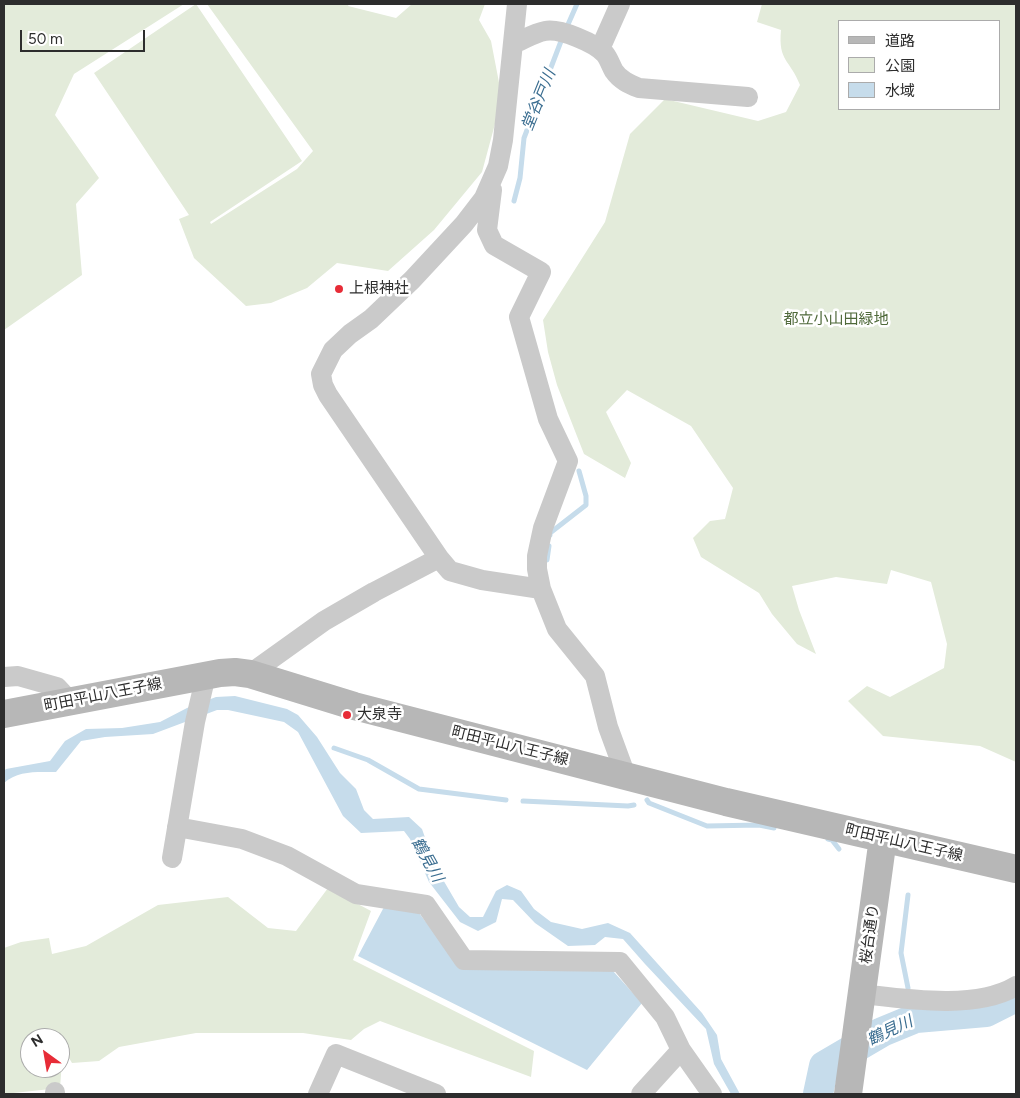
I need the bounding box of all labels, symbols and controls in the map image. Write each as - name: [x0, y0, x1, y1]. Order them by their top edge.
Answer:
- scale bar: [22, 20, 148, 52]
- legend: [838, 20, 1000, 110]
- text: 50 m: [28, 30, 63, 48]
- text: 道路: [885, 32, 915, 50]
- text: 公園: [885, 57, 915, 75]
- water label: 堂谷戸川: [518, 67, 560, 133]
- text: 水域: [885, 82, 915, 100]
- place label: 上根神社: [349, 280, 409, 298]
- marker: 上根神社: [333, 283, 345, 295]
- park label: 都立小山田緑地: [784, 311, 888, 329]
- street label: 町田平山八王子線: [42, 675, 164, 715]
- place label: 大泉寺: [357, 706, 402, 724]
- marker: 大泉寺: [341, 709, 353, 721]
- street label: 町田平山八王子線: [450, 723, 570, 769]
- street label: 町田平山八王子線: [844, 821, 964, 865]
- water label: 鶴見川: [407, 834, 447, 886]
- street label: 桜台通り: [857, 903, 883, 965]
- water label: 鶴見川: [864, 1012, 916, 1050]
- north arrow: [20, 1028, 70, 1078]
- text: N: [28, 1031, 46, 1051]

